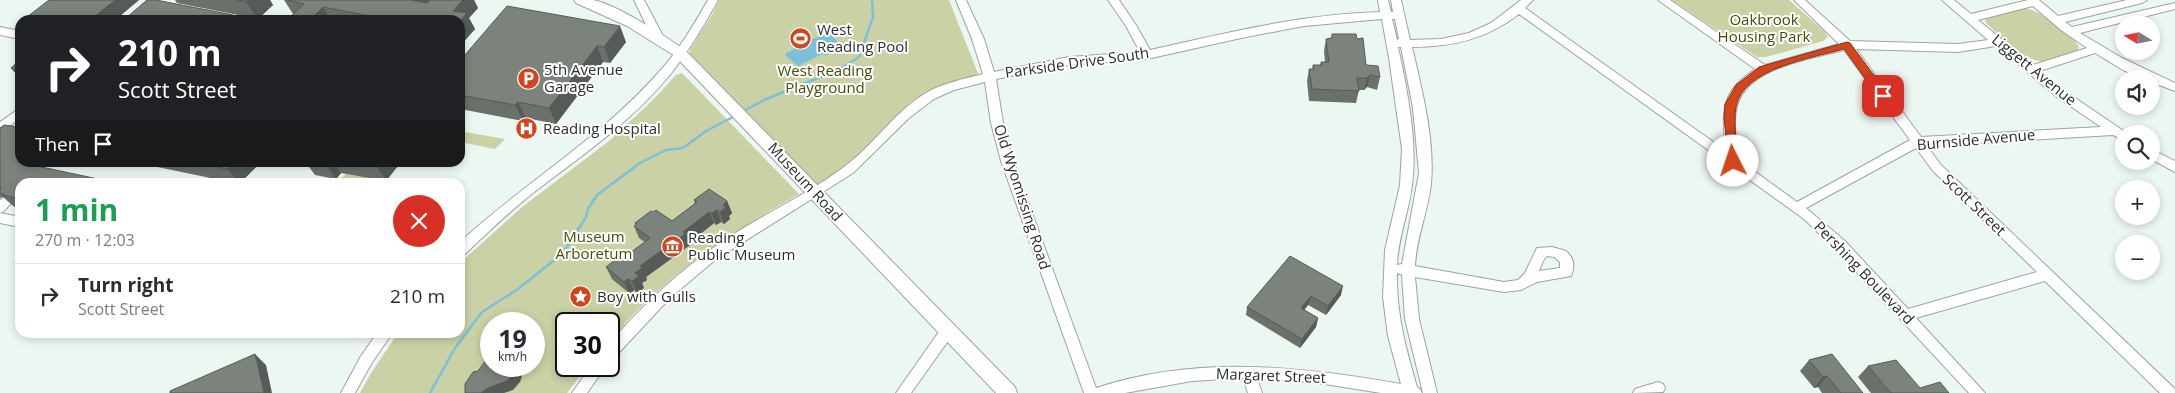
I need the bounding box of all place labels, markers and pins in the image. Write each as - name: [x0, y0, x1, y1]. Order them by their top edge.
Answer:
- place label: West Reading Pool: [817, 19, 908, 56]
- sports icon: West Reading Pool: [789, 27, 813, 51]
- place label: 5th Avenue Garage: [544, 59, 623, 96]
- parking icon: 5th Avenue Garage: [516, 67, 540, 91]
- pin: [1862, 75, 1904, 117]
- hospital icon: Reading Hospital: [515, 117, 539, 141]
- place label: Reading Hospital: [543, 118, 661, 138]
- place label: Reading Public Museum: [688, 227, 795, 264]
- museum icon: Reading Public Museum: [660, 235, 684, 259]
- place icon: Boy with Gulls: [569, 285, 593, 309]
- place label: Boy with Gulls: [597, 286, 696, 306]

